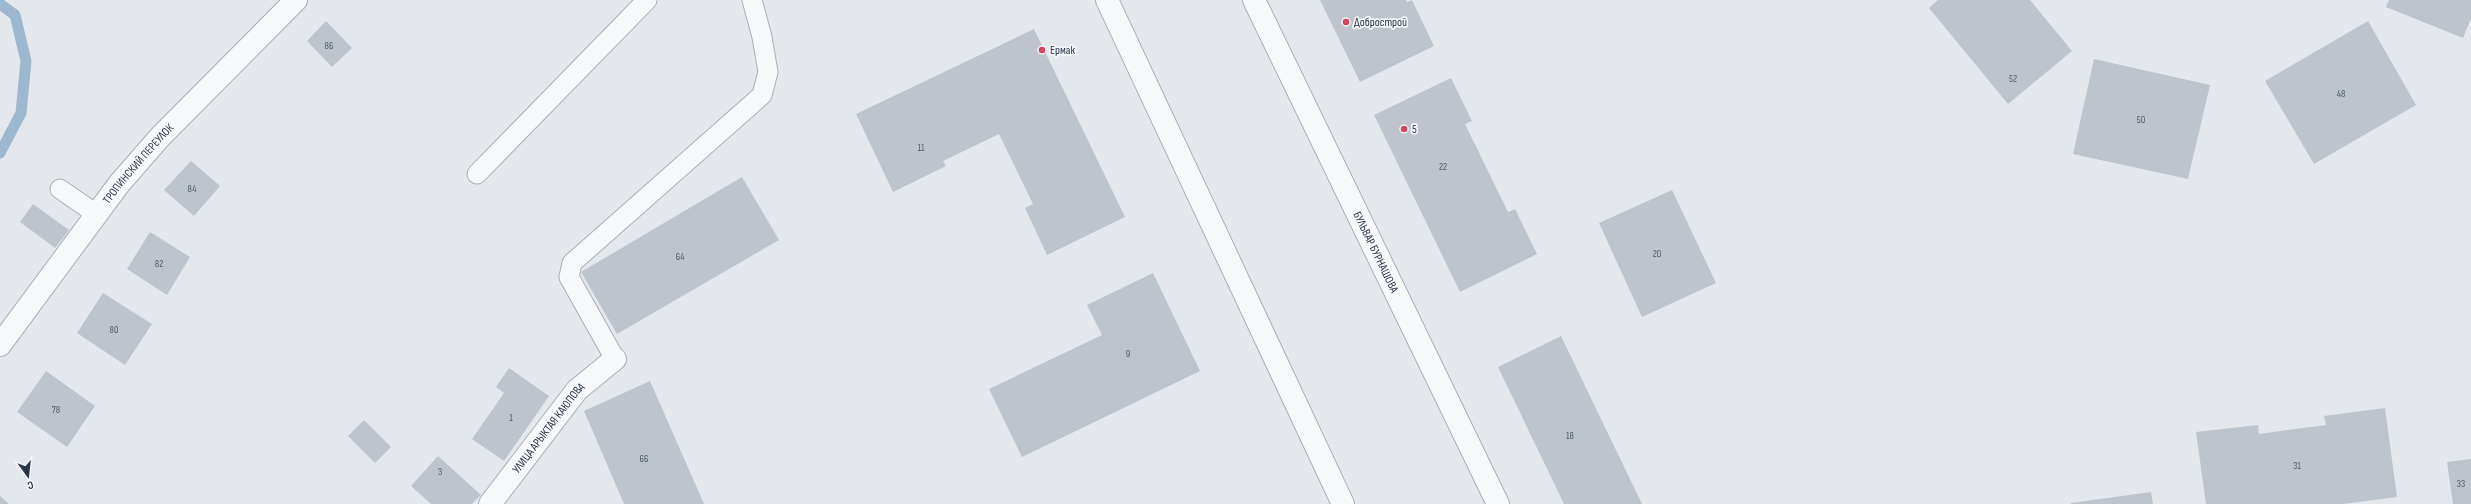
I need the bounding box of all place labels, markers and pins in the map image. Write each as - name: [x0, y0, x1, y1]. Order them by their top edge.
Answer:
- place label: Добрострой: [1354, 15, 1407, 30]
- marker: Добрострой: [1341, 17, 1351, 27]
- place label: Ермак: [1050, 43, 1075, 58]
- marker: Ермак: [1037, 45, 1047, 55]
- place label: 5: [1412, 122, 1417, 137]
- marker: 5: [1399, 124, 1409, 134]

